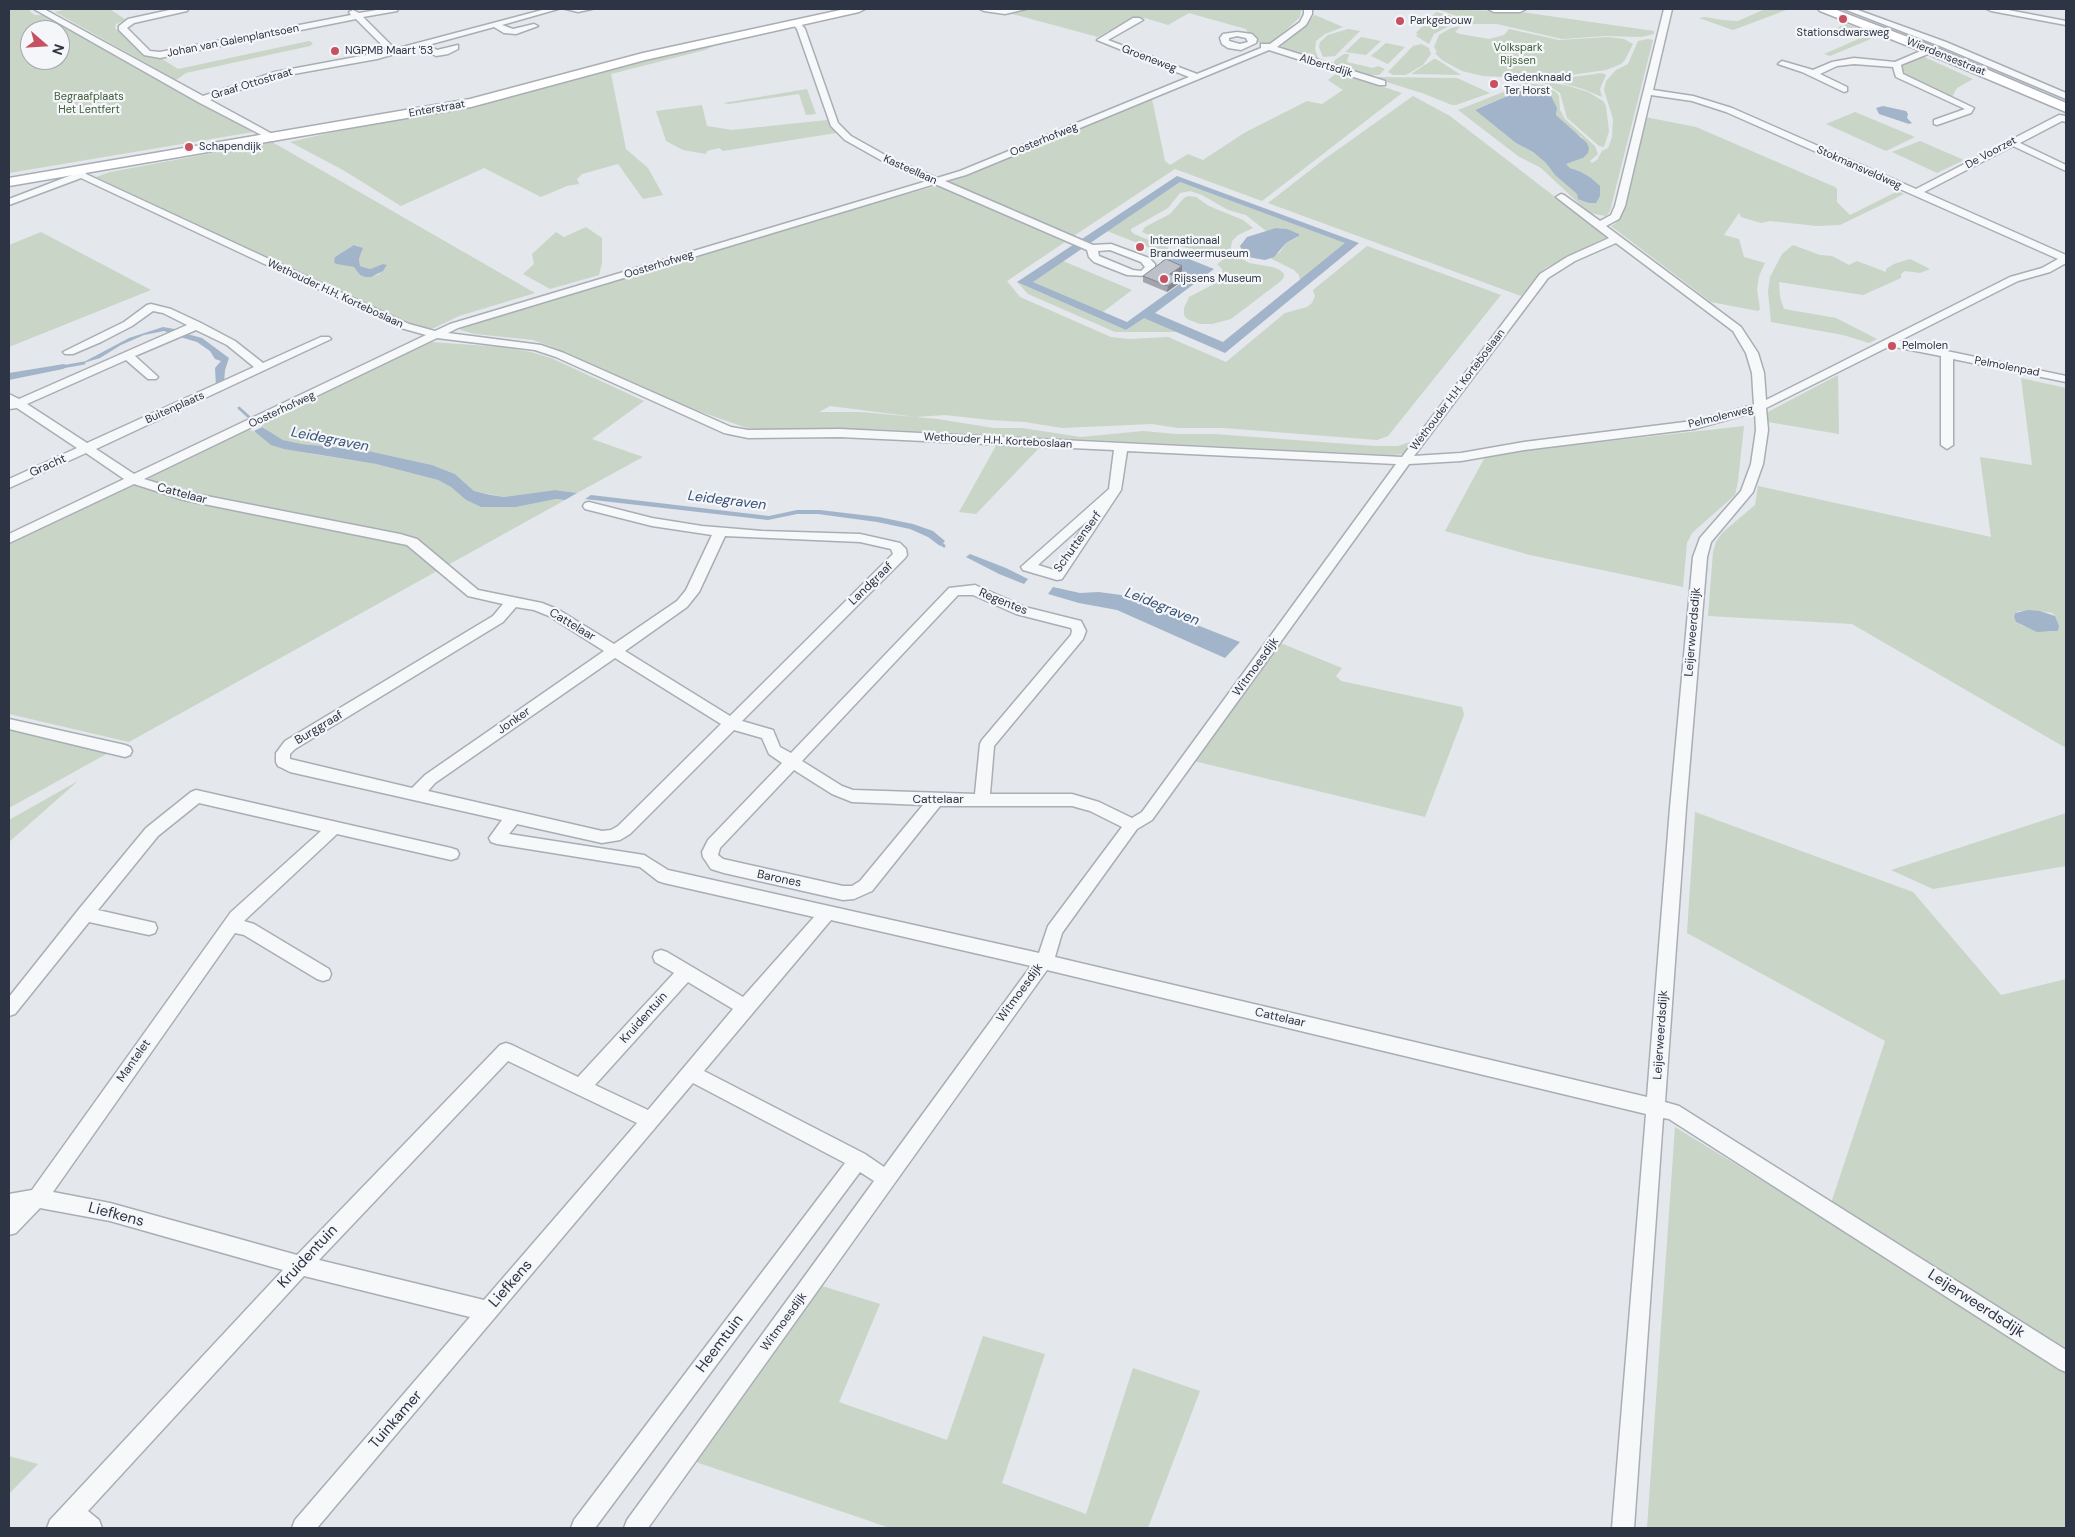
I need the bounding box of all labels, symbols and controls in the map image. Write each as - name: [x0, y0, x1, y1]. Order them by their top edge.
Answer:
- marker: Stationsdwarsweg: [1837, 13, 1849, 25]
- place label: Parkgebouw: [1410, 14, 1472, 28]
- marker: Parkgebouw: [1394, 15, 1406, 27]
- north arrow: [20, 20, 70, 70]
- street label: Johan van Galenplantsoen: [166, 22, 300, 60]
- place label: Stationsdwarsweg: [1797, 26, 1889, 40]
- street label: Wierdensestraat: [1904, 35, 1988, 79]
- park label: Volkspark Rijssen: [1494, 41, 1542, 67]
- text: N: [48, 42, 68, 57]
- street label: Groeneweg: [1120, 42, 1178, 76]
- place label: NGPMB Maart '53: [345, 44, 433, 58]
- marker: NGPMB Maart '53: [329, 45, 341, 57]
- street label: Albertsdijk: [1298, 52, 1354, 80]
- street label: Graaf Ottostraat: [210, 65, 294, 103]
- place label: Gedenknaald Ter Horst: [1504, 71, 1571, 97]
- marker: Gedenknaald Ter Horst: [1488, 78, 1500, 90]
- park label: Begraafplaats Het Lentfert: [54, 90, 124, 116]
- street label: Enterstraat: [408, 98, 466, 120]
- street label: Oosterhofweg: [1008, 120, 1080, 160]
- street label: De Voorzet: [1963, 134, 2019, 172]
- place label: Schapendijk: [199, 140, 261, 154]
- marker: Schapendijk: [183, 141, 195, 153]
- street label: Stokmansveldweg: [1814, 143, 1904, 193]
- street label: Kasteellaan: [881, 152, 939, 188]
- place label: Internationaal Brandweermuseum: [1150, 234, 1249, 260]
- marker: Internationaal Brandweermuseum: [1134, 241, 1146, 253]
- street label: Oosterhofweg: [623, 248, 695, 282]
- street label: Wethouder H.H. Korteboslaan: [265, 257, 405, 331]
- place label: Rijssens Museum: [1174, 272, 1261, 286]
- marker: Rijssens Museum: [1158, 273, 1170, 285]
- street label: Wethouder H.H. Korteboslaan: [1408, 327, 1508, 453]
- place label: Pelmolen: [1902, 339, 1948, 353]
- marker: Pelmolen: [1886, 340, 1898, 352]
- street label: Pelmolenpad: [1973, 354, 2041, 380]
- street label: Buitenplaats: [143, 389, 207, 427]
- street label: Oosterhofweg: [247, 389, 317, 431]
- street label: Pelmolenweg: [1687, 403, 1755, 431]
- water label: Leidegraven: [290, 424, 370, 456]
- street label: Wethouder H.H. Korteboslaan: [923, 431, 1073, 451]
- street label: Gracht: [27, 452, 69, 480]
- street label: Cattelaar: [155, 480, 209, 508]
- water label: Leidegraven: [687, 488, 767, 514]
- street label: Schuttenserf: [1051, 509, 1105, 575]
- street label: Landgraaf: [846, 560, 896, 608]
- water label: Leidegraven: [1122, 584, 1202, 630]
- street label: Regentes: [977, 586, 1029, 618]
- street label: Leijerweerdsdijk: [1682, 587, 1704, 677]
- street label: Cattelaar: [546, 606, 598, 644]
- street label: Witmoesdijk: [1230, 635, 1282, 699]
- street label: Jonker: [495, 705, 533, 737]
- street label: Burggraaf: [292, 708, 346, 748]
- street label: Cattelaar: [912, 793, 964, 807]
- street label: Barones: [756, 867, 802, 891]
- street label: Witmoesdijk: [994, 961, 1046, 1025]
- street label: Kruidentuin: [617, 989, 671, 1047]
- street label: Leijerweerdsdijk: [1651, 990, 1671, 1080]
- street label: Cattelaar: [1253, 1005, 1307, 1031]
- street label: Mantelet: [114, 1037, 154, 1085]
- street label: Liefkens: [86, 1199, 146, 1231]
- street label: Kruidentuin: [274, 1222, 342, 1292]
- street label: Liefkens: [486, 1257, 536, 1311]
- street label: Leijerweerdsdijk: [1924, 1266, 2028, 1342]
- street label: Witmoesdijk: [758, 1290, 810, 1354]
- street label: Heemtuin: [693, 1312, 747, 1376]
- street label: Tuinkamer: [366, 1387, 426, 1453]

